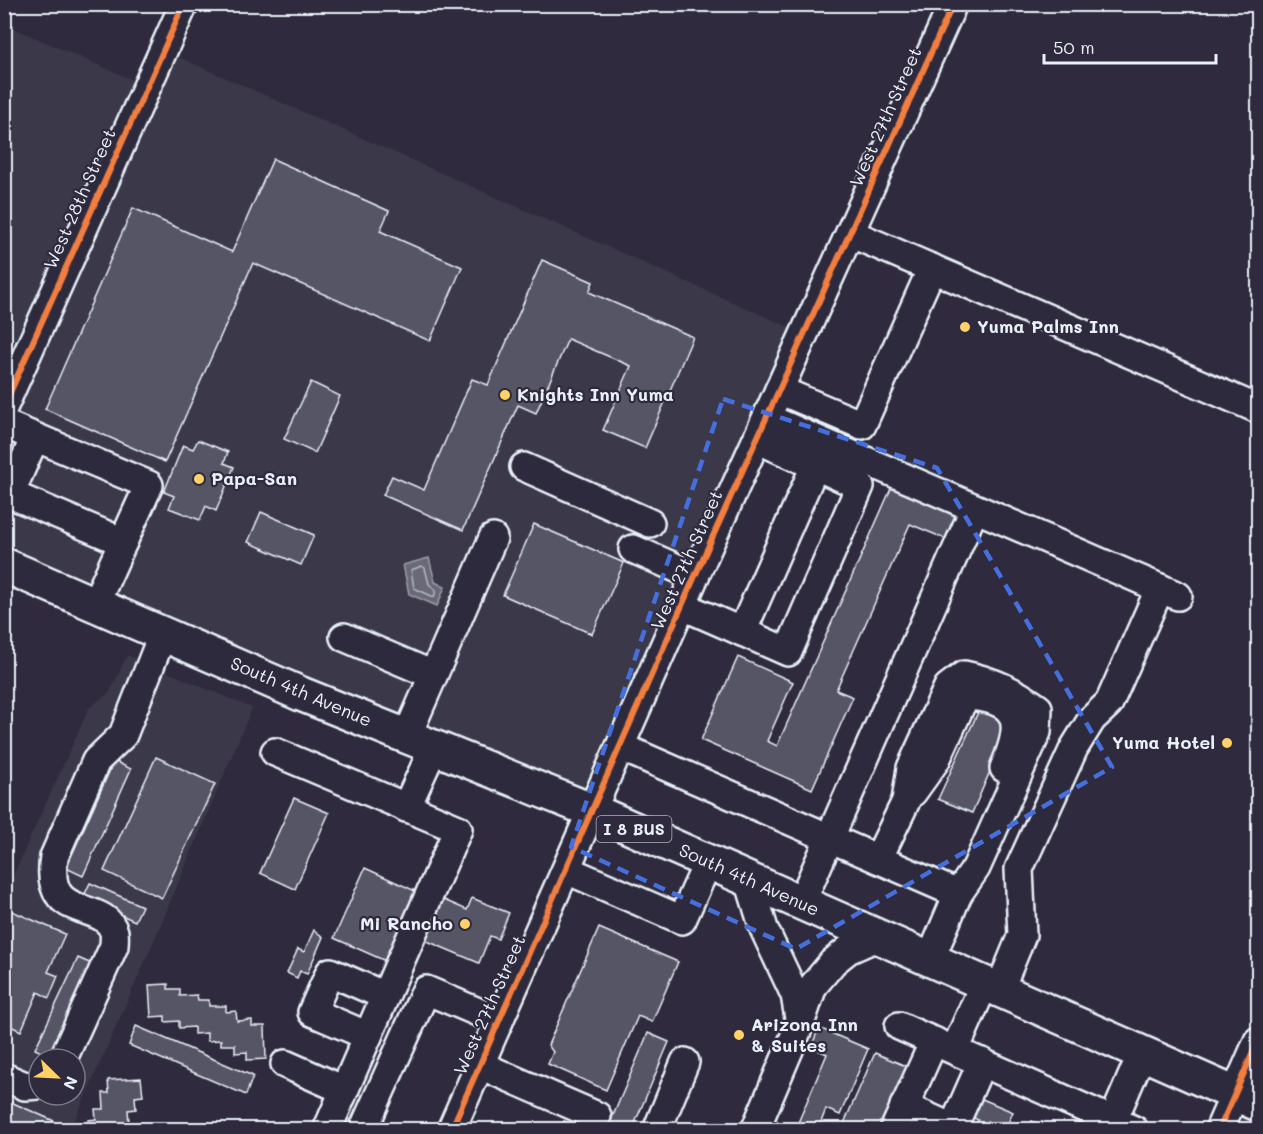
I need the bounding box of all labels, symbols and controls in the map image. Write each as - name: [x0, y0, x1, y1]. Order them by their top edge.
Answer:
- scale bar: [1044, 27, 1216, 65]
- text: 50 m: [1053, 35, 1095, 59]
- street label: West 27th Street: [844, 43, 927, 190]
- street label: West 28th Street: [37, 125, 121, 273]
- place label: Yuma Palms Inn: [977, 314, 1119, 338]
- marker: Yuma Palms Inn: [958, 320, 972, 334]
- place label: Knights Inn Yuma: [517, 382, 674, 406]
- marker: Knights Inn Yuma: [498, 388, 512, 402]
- place label: Papa-San: [211, 466, 297, 490]
- marker: Papa-San: [192, 472, 206, 486]
- street label: West 27th Street: [645, 486, 728, 633]
- street label: South 4th Avenue: [227, 650, 376, 732]
- place label: Yuma Hotel: [1112, 730, 1215, 754]
- marker: Yuma Hotel: [1220, 736, 1234, 750]
- road number: I 8 BUS: [596, 816, 672, 842]
- street label: South 4th Avenue: [675, 837, 823, 921]
- place label: Mi Rancho: [360, 911, 453, 935]
- marker: Mi Rancho: [458, 917, 472, 931]
- street label: West 27th Street: [448, 931, 531, 1078]
- place label: Arizona Inn & Suites: [751, 1012, 858, 1057]
- marker: Arizona Inn & Suites: [732, 1028, 746, 1042]
- north arrow: [27, 1047, 87, 1107]
- text: N: [59, 1073, 83, 1093]

